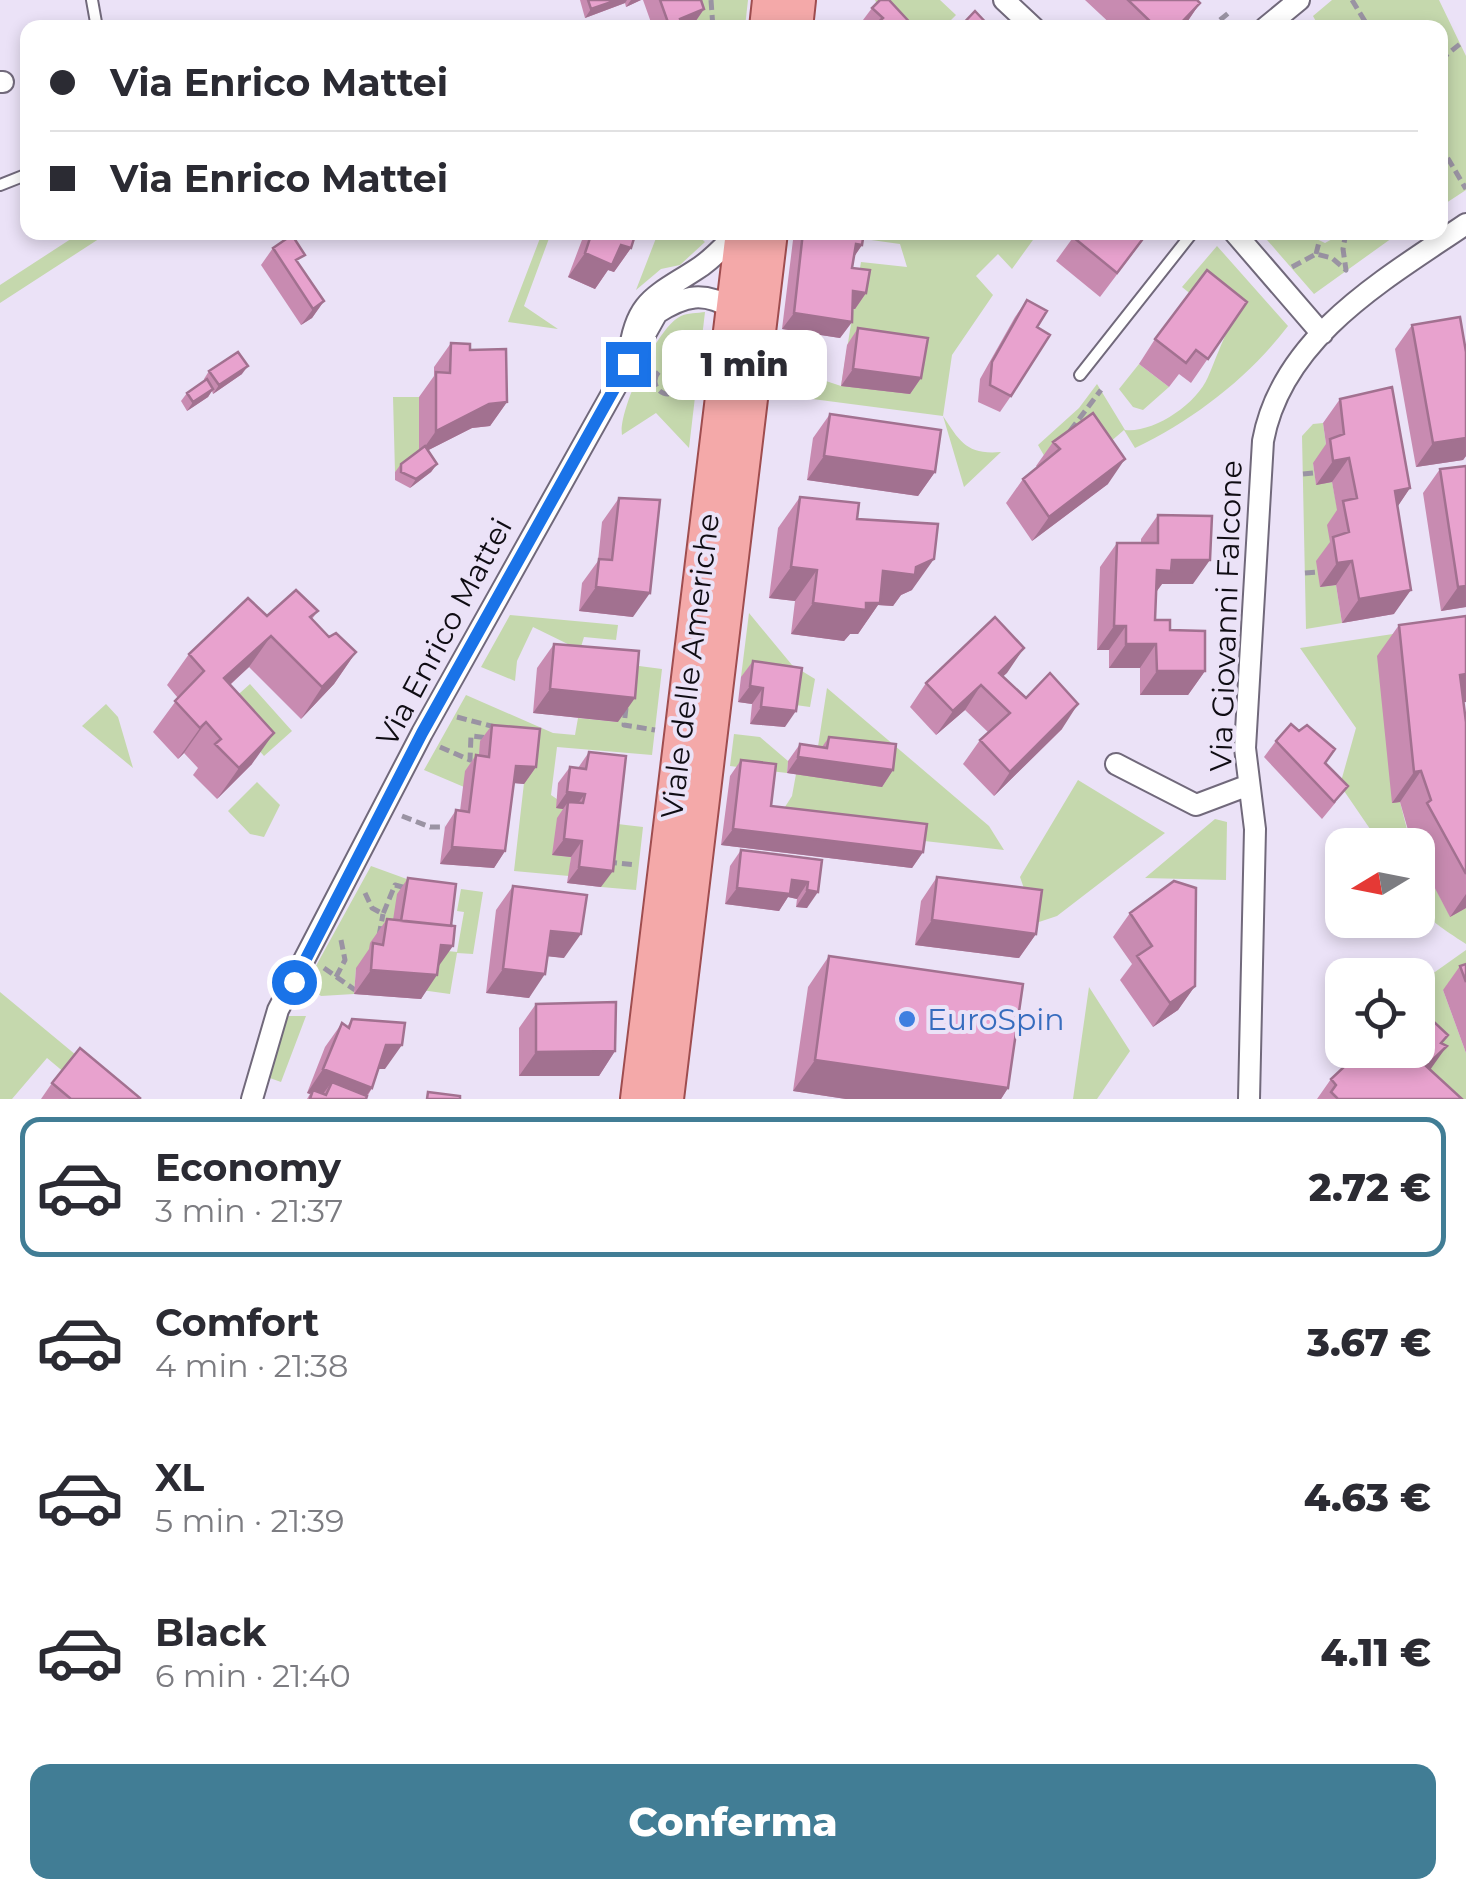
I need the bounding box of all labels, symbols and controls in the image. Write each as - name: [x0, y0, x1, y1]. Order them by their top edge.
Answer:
- text: Via Enrico Mattei: [110, 59, 448, 106]
- text: Via Enrico Mattei: [110, 155, 448, 202]
- callout: 1 min: [663, 329, 828, 399]
- route end: [606, 342, 651, 387]
- text: 1 min: [700, 345, 789, 384]
- street label: Via Giovanni Falcone: [1202, 460, 1250, 772]
- street label: Via Enrico Mattei: [368, 511, 520, 753]
- street label: Viale delle Americhe: [653, 511, 727, 821]
- north arrow: [1325, 828, 1435, 938]
- map controls: [1325, 828, 1435, 1068]
- button: locate: [1325, 958, 1435, 1068]
- route start: [272, 960, 317, 1005]
- place label: EuroSpin: [927, 1001, 1065, 1038]
- marker: EuroSpin: [896, 1008, 918, 1030]
- icon: car: [35, 1142, 125, 1232]
- text: Economy: [155, 1144, 341, 1191]
- text: 2.72 €: [1309, 1164, 1431, 1211]
- text: 3 min · 21:37: [155, 1191, 343, 1230]
- icon: car: [35, 1297, 125, 1387]
- text: Comfort: [155, 1299, 319, 1346]
- text: 3.67 €: [1307, 1319, 1431, 1366]
- text: 4 min · 21:38: [155, 1346, 349, 1385]
- icon: car: [35, 1452, 125, 1542]
- text: XL: [155, 1454, 204, 1501]
- text: 4.63 €: [1304, 1474, 1431, 1521]
- text: 5 min · 21:39: [155, 1501, 345, 1540]
- icon: car: [35, 1607, 125, 1697]
- text: Black: [155, 1609, 266, 1656]
- text: 4.11 €: [1321, 1629, 1431, 1676]
- text: 6 min · 21:40: [155, 1656, 351, 1695]
- button: Conferma: [30, 1764, 1436, 1879]

